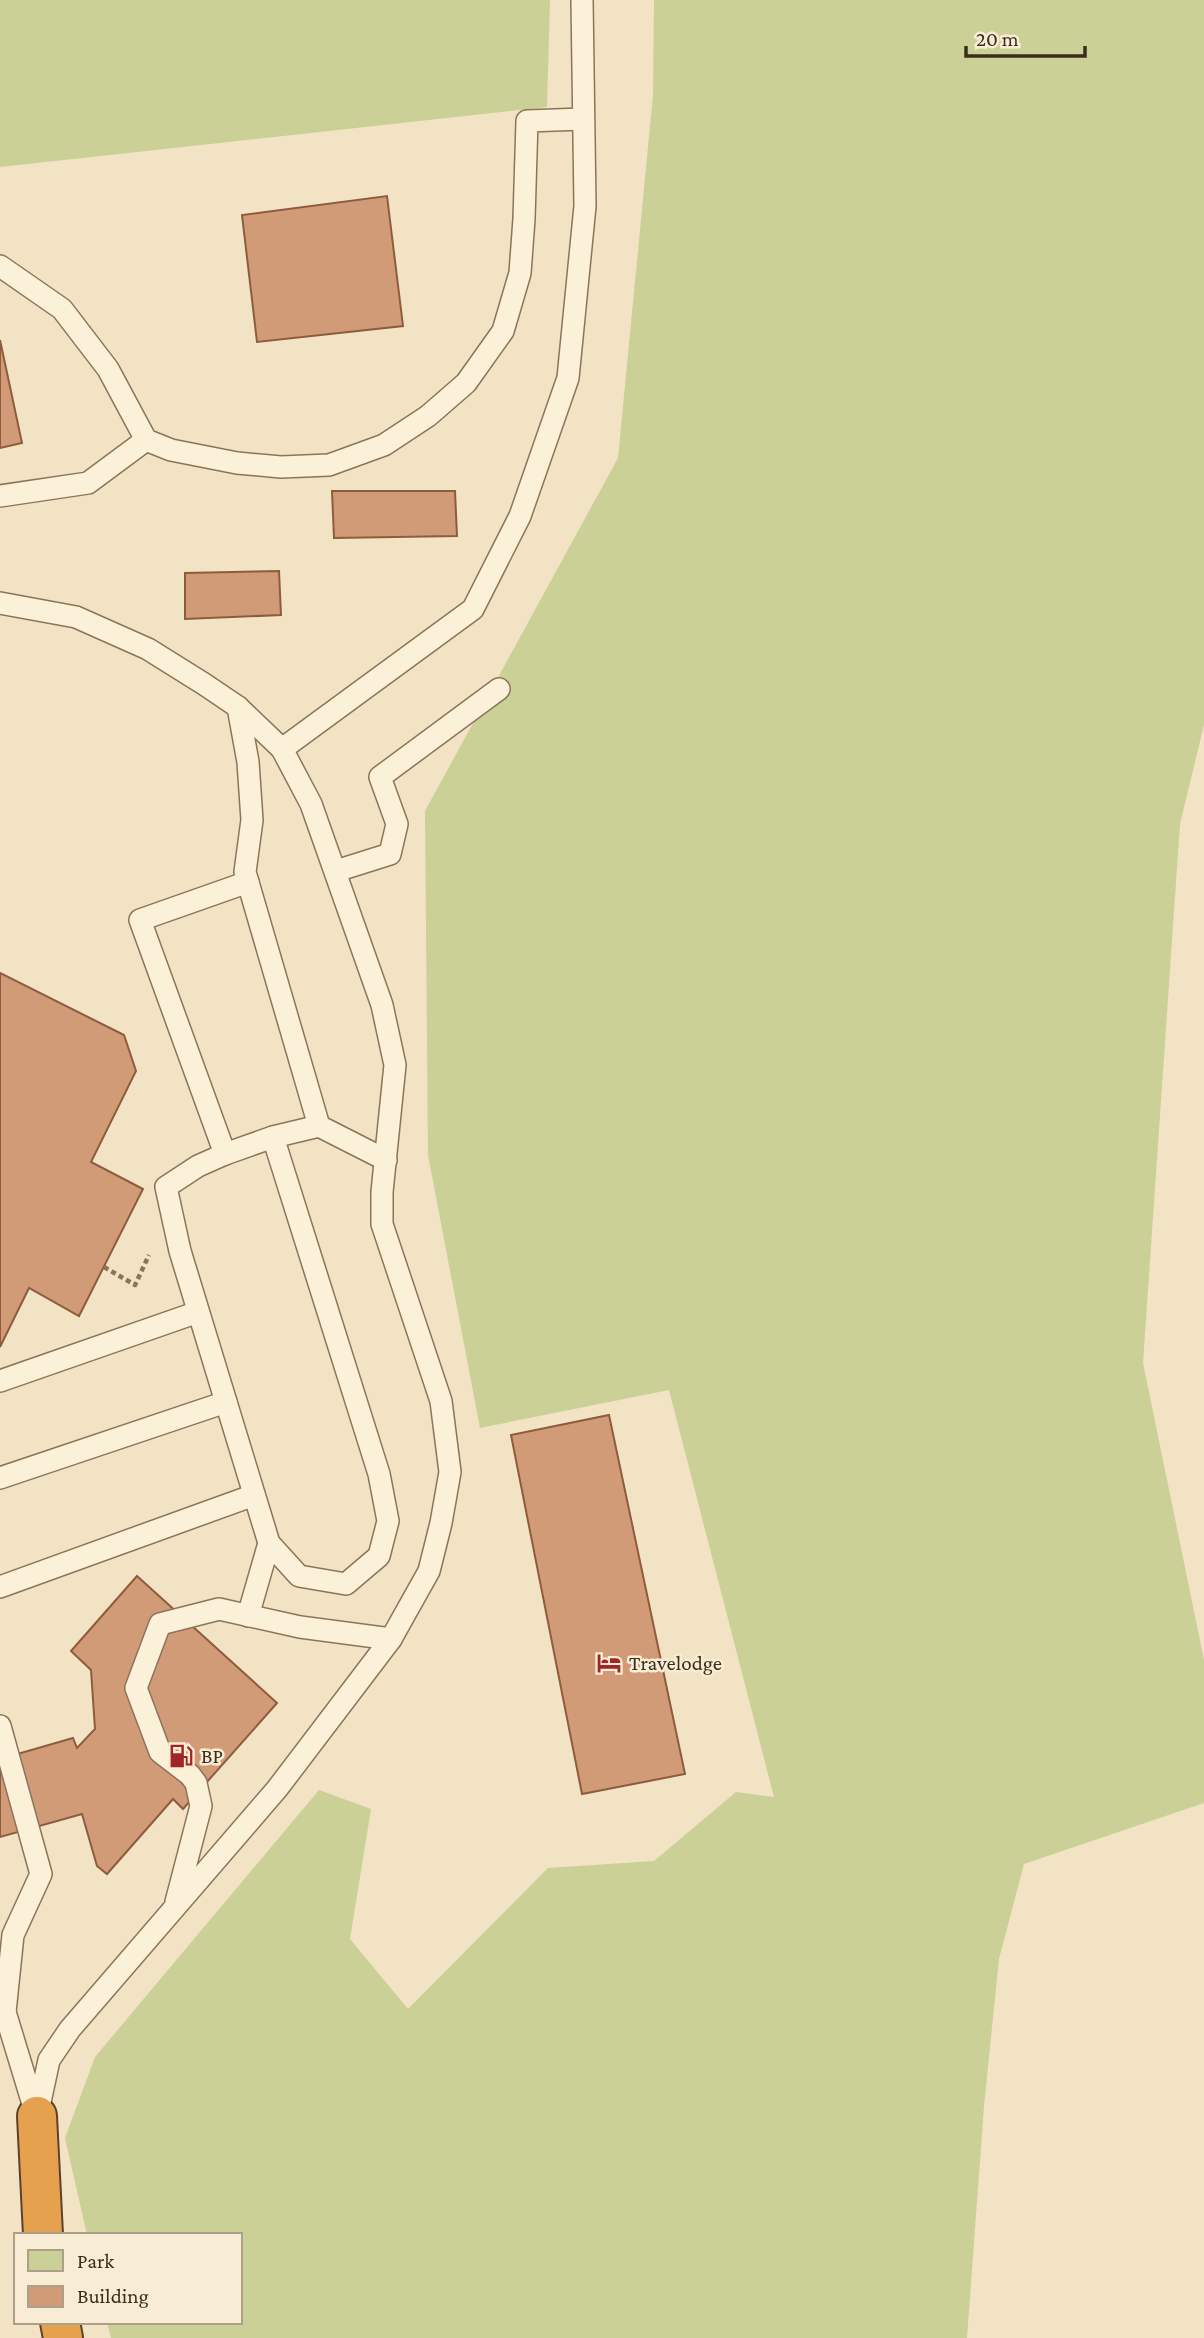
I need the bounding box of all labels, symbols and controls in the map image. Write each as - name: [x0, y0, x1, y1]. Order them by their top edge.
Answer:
- scale bar: [966, 14, 1085, 58]
- text: 20 m: [976, 27, 1019, 51]
- hotel icon: Travelodge: [595, 1649, 623, 1677]
- place label: Travelodge: [629, 1651, 722, 1675]
- fuel station icon: BP: [167, 1742, 195, 1770]
- place label: BP: [201, 1744, 223, 1768]
- legend: [14, 2233, 242, 2324]
- text: Park: [77, 2249, 114, 2273]
- text: Building: [77, 2284, 149, 2308]

